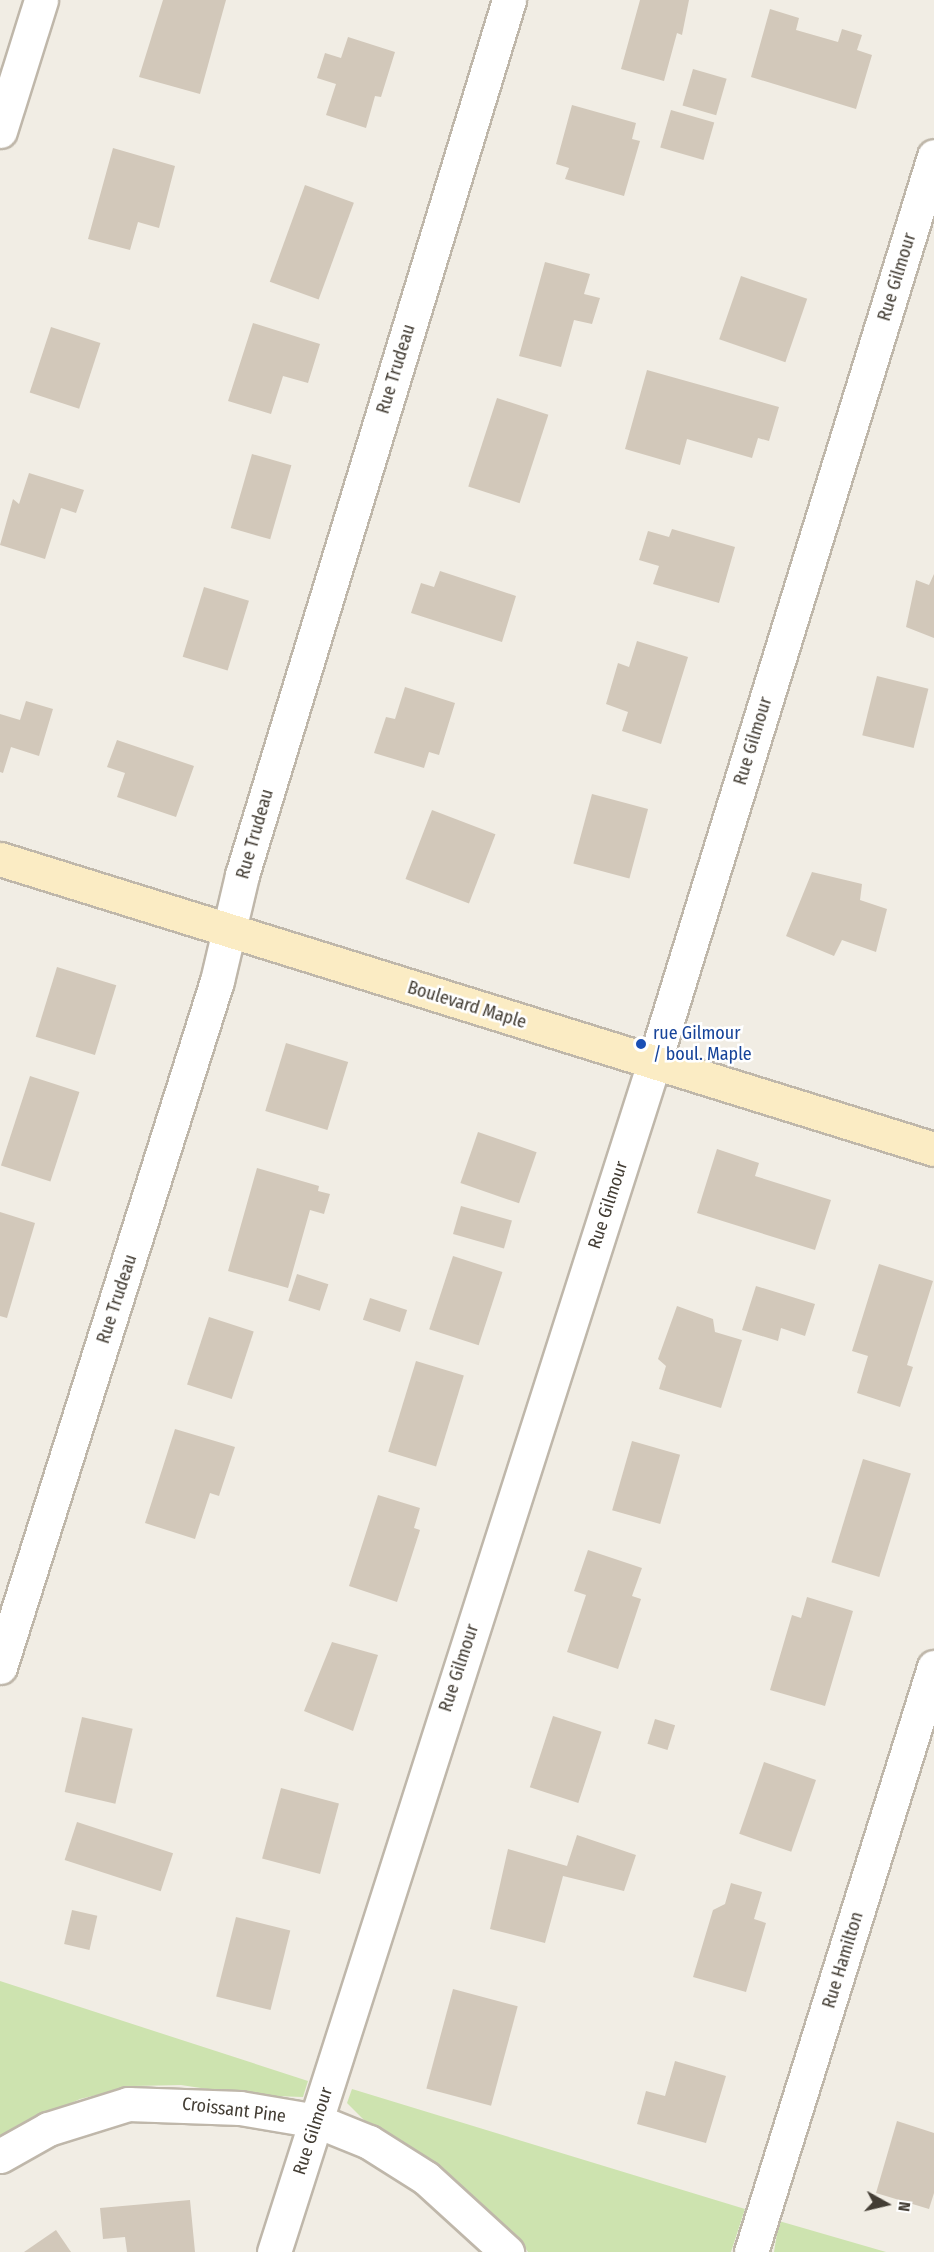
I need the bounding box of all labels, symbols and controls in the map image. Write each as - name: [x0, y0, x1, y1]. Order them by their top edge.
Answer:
- street label: Rue Gilmour: [873, 230, 921, 324]
- street label: Rue Trudeau: [372, 322, 420, 416]
- street label: Rue Gilmour: [729, 694, 777, 788]
- street label: Rue Trudeau: [232, 787, 278, 881]
- street label: Boulevard Maple: [405, 977, 529, 1033]
- place label: rue Gilmour / boul. Maple: [653, 1023, 752, 1066]
- marker: rue Gilmour / boul. Maple: [634, 1037, 648, 1051]
- street label: Rue Gilmour: [584, 1158, 632, 1252]
- street label: Rue Trudeau: [92, 1252, 142, 1346]
- street label: Rue Gilmour: [435, 1621, 483, 1715]
- street label: Rue Hamilton: [818, 1909, 868, 2011]
- street label: Rue Gilmour: [289, 2084, 337, 2178]
- street label: Croissant Pine: [181, 2093, 287, 2127]
- north arrow: [856, 2174, 916, 2234]
- text: N: [894, 2201, 914, 2213]

